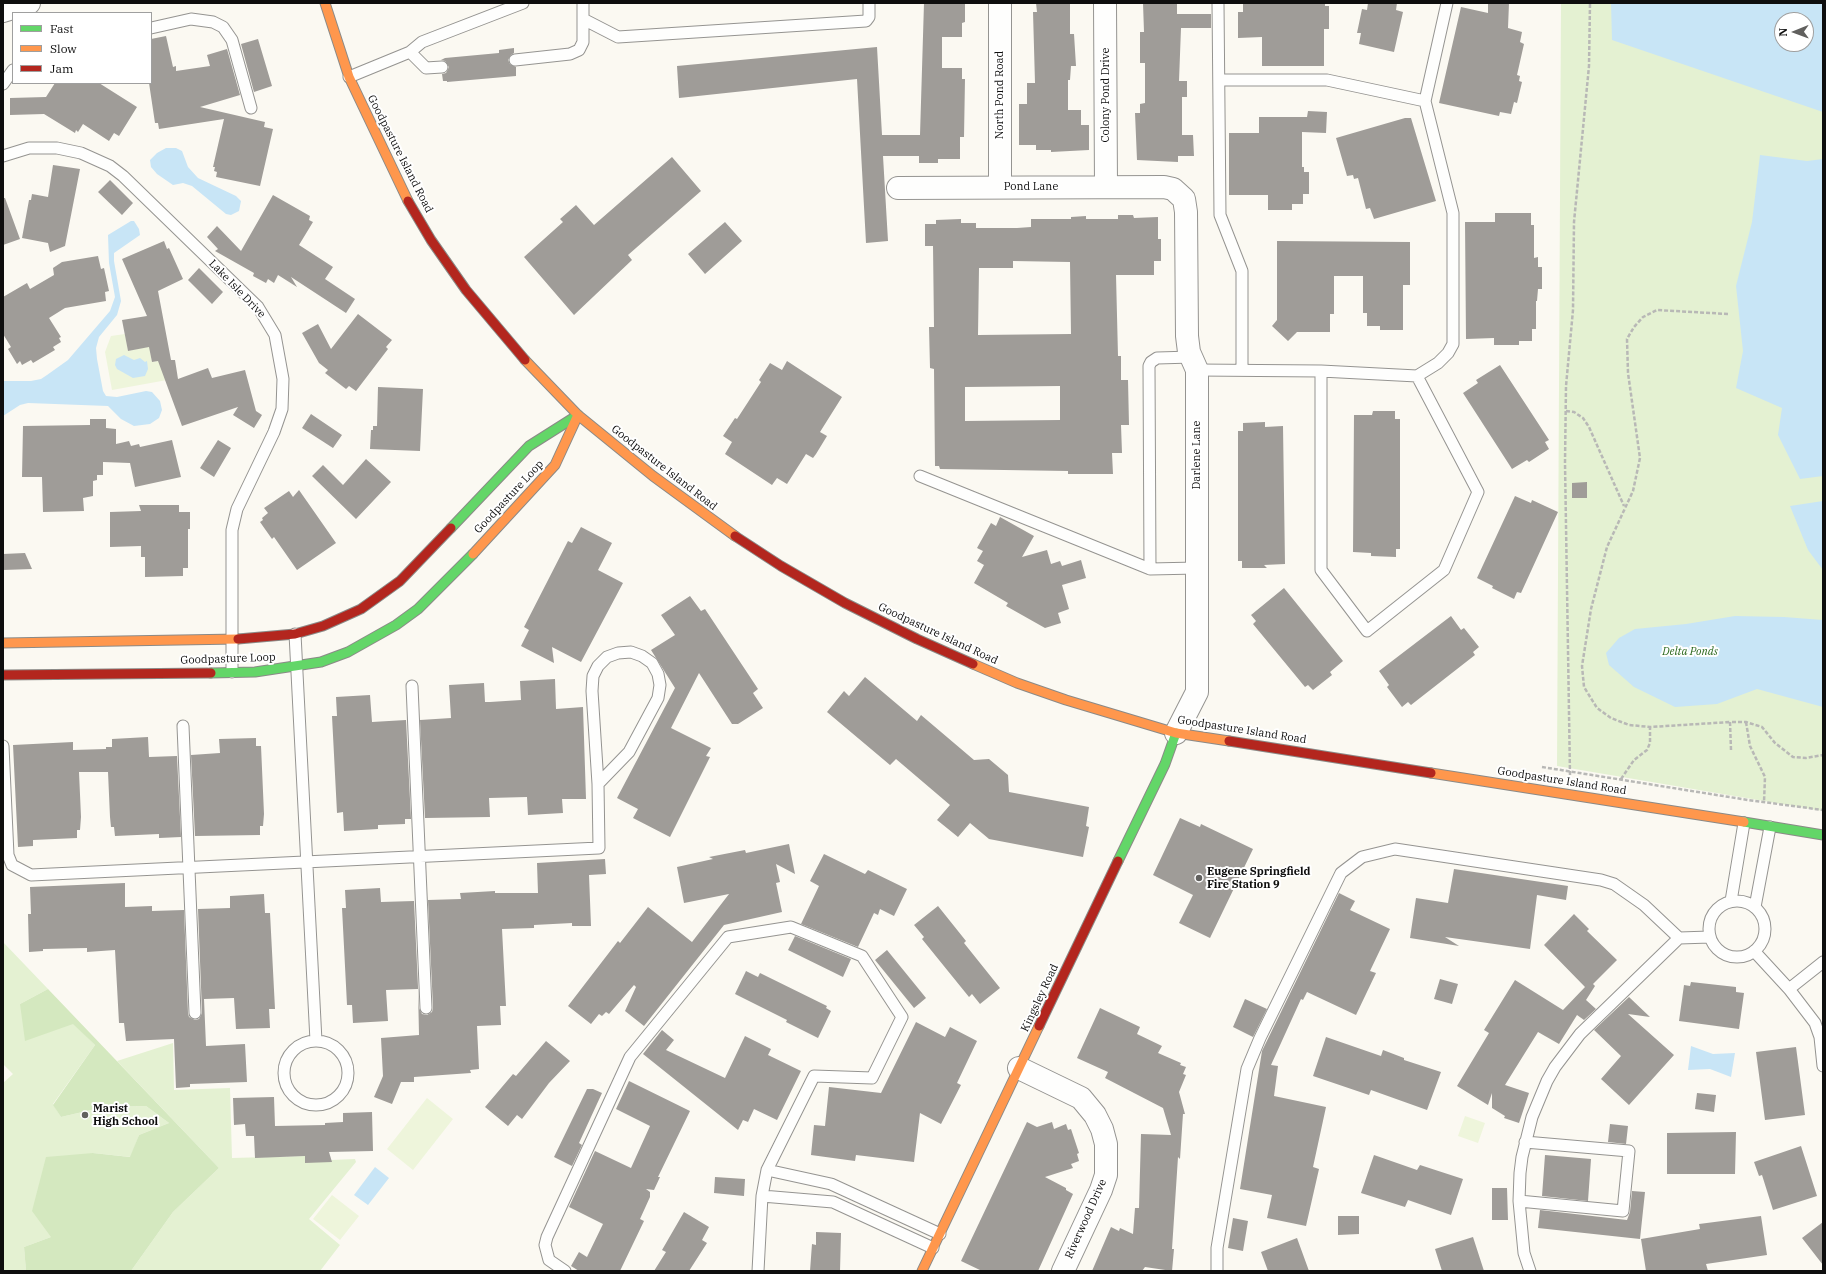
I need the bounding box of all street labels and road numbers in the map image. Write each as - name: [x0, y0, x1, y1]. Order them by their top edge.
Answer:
- street label: Colony Pond Drive: [1099, 48, 1113, 142]
- street label: North Pond Road: [993, 51, 1007, 139]
- street label: Goodpasture Island Road: [365, 93, 435, 215]
- street label: Pond Lane: [1004, 180, 1058, 194]
- street label: Lake Isle Drive: [206, 257, 268, 321]
- street label: Darlene Lane: [1190, 421, 1204, 489]
- street label: Goodpasture Island Road: [609, 423, 719, 513]
- street label: Goodpasture Loop: [472, 458, 546, 536]
- street label: Goodpasture Island Road: [876, 600, 1000, 668]
- street label: Goodpasture Loop: [180, 651, 276, 667]
- street label: Goodpasture Island Road: [1177, 713, 1307, 747]
- street label: Goodpasture Island Road: [1497, 764, 1627, 798]
- street label: Kingsley Road: [1019, 962, 1061, 1034]
- street label: Riverwood Drive: [1063, 1177, 1109, 1261]

